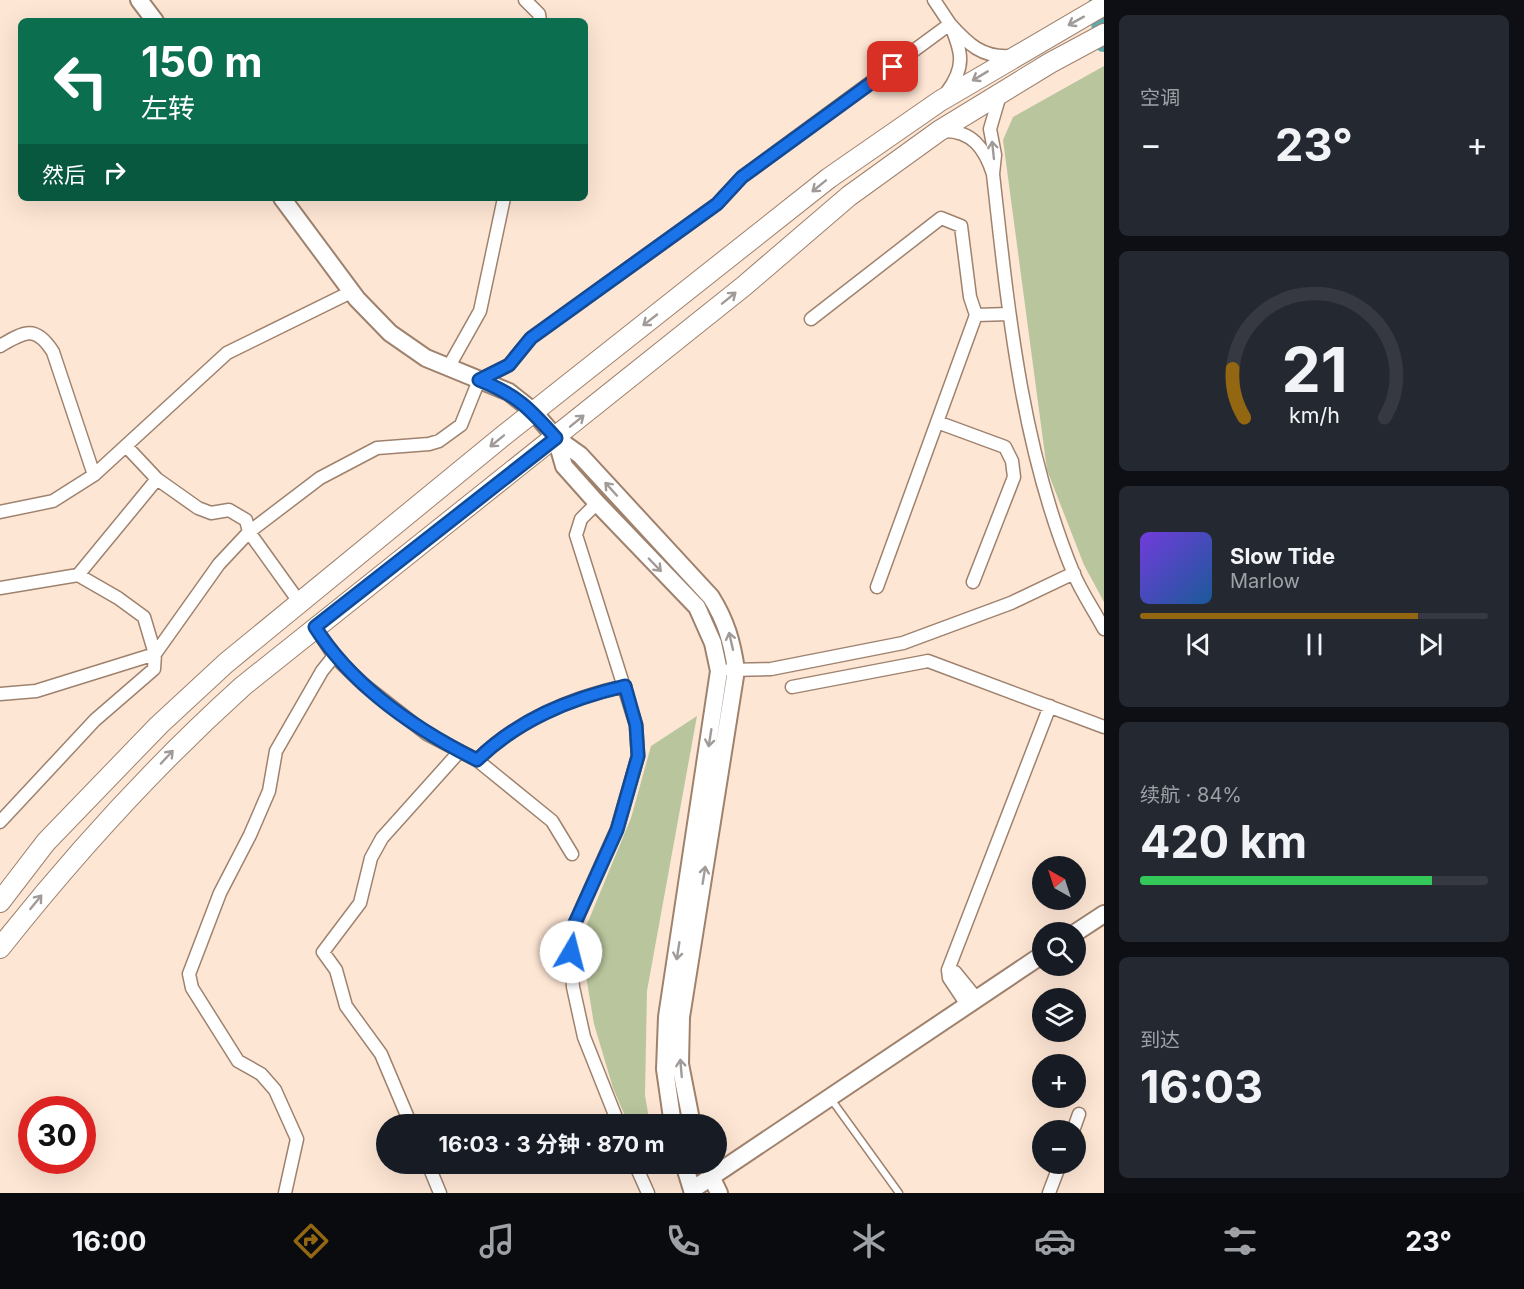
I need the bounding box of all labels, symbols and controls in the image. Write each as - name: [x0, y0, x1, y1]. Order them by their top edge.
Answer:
- one-way arrow: [1068, 16, 1086, 27]
- text: 150 m: [141, 36, 263, 87]
- pin: [867, 41, 918, 92]
- icon: left: [42, 42, 120, 120]
- icon: arrive: [876, 50, 909, 83]
- one-way arrow: [972, 71, 989, 83]
- text: 空调: [1140, 86, 1180, 110]
- text: 左转: [141, 92, 195, 125]
- text: 23°: [1275, 117, 1353, 172]
- text: −: [1140, 124, 1162, 164]
- text: +: [1466, 124, 1488, 164]
- one-way arrow: [987, 141, 998, 161]
- icon: right: [98, 156, 131, 189]
- text: 然后: [42, 162, 86, 188]
- one-way arrow: [811, 179, 827, 192]
- one-way arrow: [721, 292, 737, 305]
- one-way arrow: [642, 314, 658, 327]
- text: 21: [1281, 332, 1347, 407]
- text: km/h: [1289, 402, 1339, 428]
- one-way arrow: [569, 414, 585, 427]
- one-way arrow: [489, 434, 505, 447]
- one-way arrow: [604, 482, 618, 497]
- text: Slow Tide: [1230, 543, 1335, 569]
- one-way arrow: [648, 557, 662, 572]
- text: Marlow: [1230, 569, 1300, 593]
- icon: previous: [1182, 628, 1215, 661]
- icon: pause: [1298, 628, 1331, 661]
- icon: next: [1414, 628, 1447, 661]
- one-way arrow: [724, 631, 736, 650]
- one-way arrow: [705, 727, 716, 747]
- one-way arrow: [159, 750, 173, 765]
- text: 续航 · 84%: [1140, 783, 1242, 807]
- text: 420 km: [1140, 814, 1307, 869]
- north arrow: [1032, 856, 1086, 910]
- map controls: [1032, 856, 1086, 1174]
- one-way arrow: [699, 865, 710, 885]
- one-way arrow: [30, 894, 43, 910]
- position arrow: [539, 920, 603, 984]
- button: search: [1032, 922, 1086, 976]
- one-way arrow: [672, 941, 683, 961]
- button: layers: [1032, 988, 1086, 1042]
- text: 到达: [1140, 1028, 1180, 1052]
- button: +: [1032, 1054, 1086, 1108]
- one-way arrow: [675, 1058, 686, 1078]
- text: 16:03: [1140, 1059, 1263, 1114]
- speed limit sign: 30: [18, 1096, 96, 1174]
- button: −: [1032, 1120, 1086, 1174]
- text: 16:03 · 3 分钟 · 870 m: [439, 1131, 665, 1157]
- icon: directions: [290, 1220, 332, 1262]
- icon: music: [476, 1220, 518, 1262]
- icon: phone: [662, 1220, 704, 1262]
- icon: climate: [848, 1220, 890, 1262]
- icon: car: [1034, 1220, 1076, 1262]
- icon: filters: [1219, 1220, 1261, 1262]
- text: 16:00: [72, 1225, 147, 1258]
- text: 23°: [1405, 1225, 1452, 1258]

